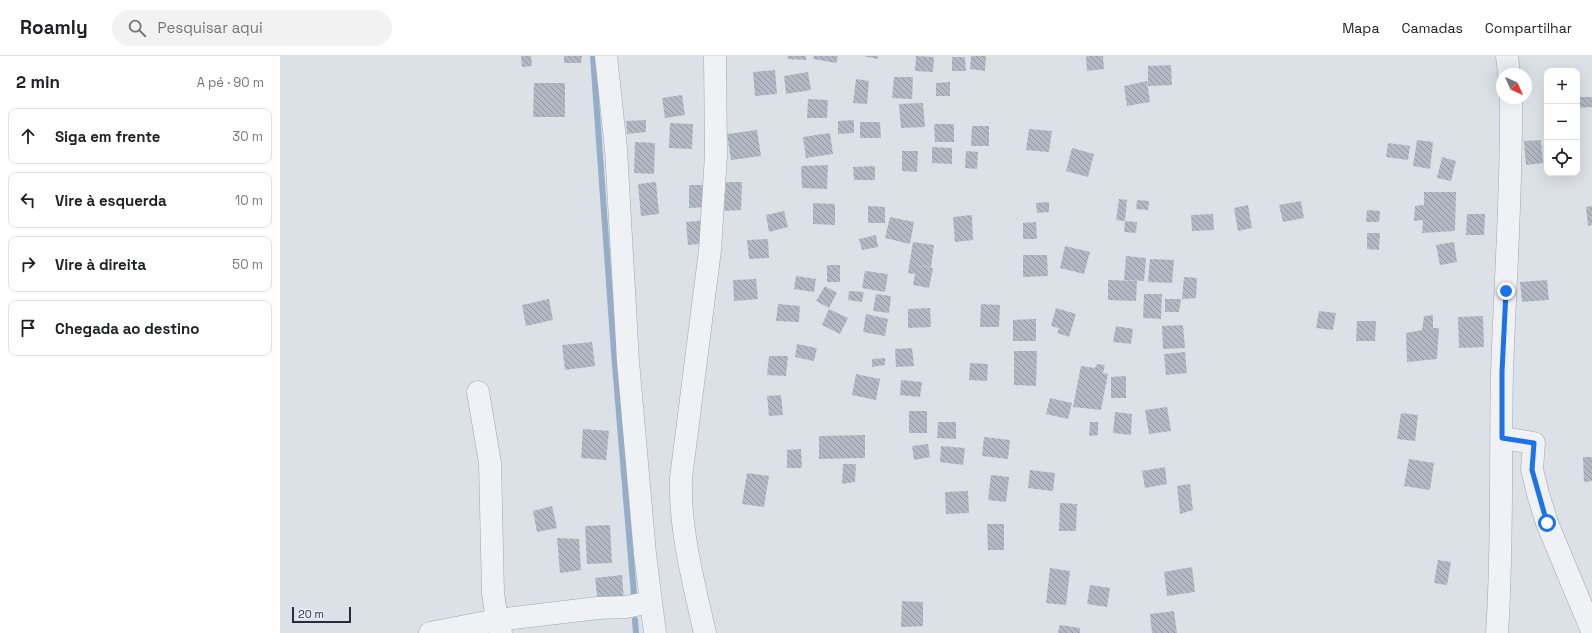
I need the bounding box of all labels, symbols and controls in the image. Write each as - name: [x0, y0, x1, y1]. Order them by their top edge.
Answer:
- search box: [112, 10, 392, 46]
- text: Roamly: [20, 15, 88, 40]
- icon: search: [126, 17, 148, 39]
- text: Pesquisar aqui: [158, 18, 263, 37]
- text: Mapa: [1342, 19, 1379, 37]
- text: Camadas: [1401, 19, 1463, 37]
- text: Compartilhar: [1485, 19, 1572, 37]
- north arrow: [1496, 68, 1532, 104]
- map controls: [1544, 68, 1580, 176]
- button: +: [1544, 68, 1580, 104]
- text: 2 min: [16, 71, 60, 93]
- text: A pé · 90 m: [197, 74, 264, 91]
- button: −: [1544, 104, 1580, 140]
- icon: ahead: [17, 125, 39, 147]
- text: Siga em frente: [55, 127, 161, 146]
- text: 30 m: [232, 128, 263, 145]
- button: locate: [1544, 140, 1580, 176]
- icon: left: [17, 189, 39, 211]
- text: Vire à esquerda: [55, 191, 167, 210]
- text: 10 m: [235, 192, 263, 209]
- icon: right: [17, 253, 39, 275]
- text: Vire à direita: [55, 255, 146, 274]
- text: 50 m: [232, 256, 263, 273]
- route end: [1497, 282, 1515, 300]
- icon: arrive: [17, 317, 39, 339]
- text: Chegada ao destino: [55, 319, 199, 338]
- route start: [1538, 514, 1556, 532]
- scale bar: [292, 605, 351, 624]
- text: 20 m: [298, 607, 324, 621]

